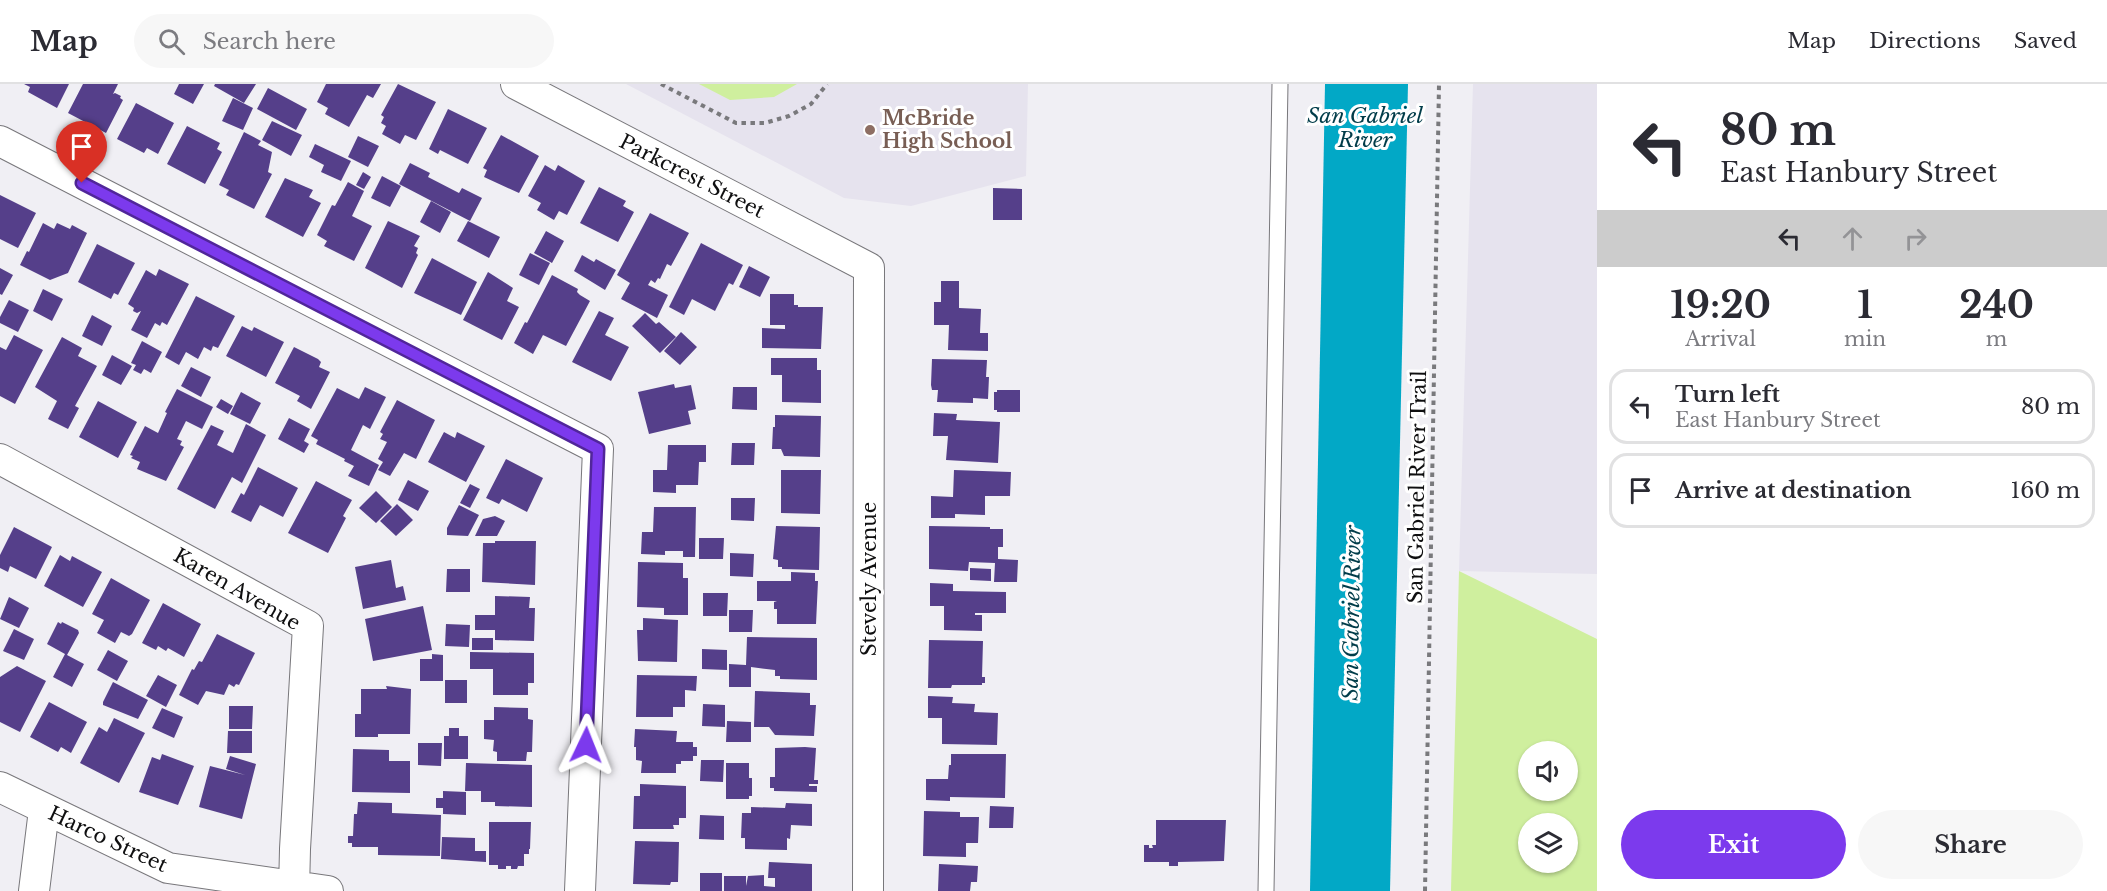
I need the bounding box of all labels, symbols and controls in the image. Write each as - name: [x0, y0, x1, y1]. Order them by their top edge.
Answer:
- search box: [134, 14, 554, 68]
- text: Map: [30, 24, 98, 59]
- icon: search: [155, 25, 188, 58]
- text: Search here: [203, 28, 336, 55]
- text: Map: [1787, 28, 1836, 54]
- text: Directions: [1869, 28, 1981, 54]
- text: Saved: [2014, 28, 2077, 54]
- water label: San Gabriel River: [1307, 103, 1423, 153]
- text: 80 m: [1720, 104, 1836, 156]
- place label: McBride High School: [882, 106, 1012, 153]
- icon: left: [1621, 108, 1699, 186]
- pin: [56, 121, 107, 183]
- marker: McBride High School: [863, 123, 877, 137]
- street label: Parkcrest Street: [615, 129, 769, 223]
- icon: arrive: [65, 130, 98, 163]
- text: East Hanbury Street: [1720, 156, 1997, 189]
- icon: left: [1773, 222, 1806, 255]
- icon: ahead: [1836, 222, 1869, 255]
- icon: right: [1899, 222, 1932, 255]
- text: 19:20: [1670, 283, 1771, 328]
- text: 1: [1857, 283, 1873, 328]
- text: 240: [1959, 283, 2034, 328]
- text: Arrival: [1685, 327, 1756, 351]
- text: min: [1844, 327, 1886, 351]
- text: m: [1986, 327, 2007, 351]
- street label: San Gabriel River Trail: [1403, 370, 1431, 604]
- text: Turn left: [1675, 381, 1780, 408]
- icon: left: [1624, 390, 1657, 423]
- text: 80 m: [2021, 393, 2080, 420]
- text: East Hanbury Street: [1675, 408, 1880, 432]
- icon: arrive: [1624, 474, 1657, 507]
- text: Arrive at destination: [1675, 477, 1912, 504]
- text: 160 m: [2010, 477, 2080, 504]
- street label: Stevely Avenue: [857, 502, 881, 656]
- water label: San Gabriel River: [1337, 524, 1367, 701]
- street label: Karen Avenue: [169, 543, 305, 635]
- position arrow: [554, 713, 618, 777]
- map controls: [1518, 741, 1578, 873]
- button: sound: [1518, 741, 1578, 801]
- street label: Harco Street: [45, 801, 172, 877]
- button: Exit: [1621, 810, 1846, 879]
- button: Share: [1858, 810, 2083, 879]
- button: layers: [1518, 813, 1578, 873]

